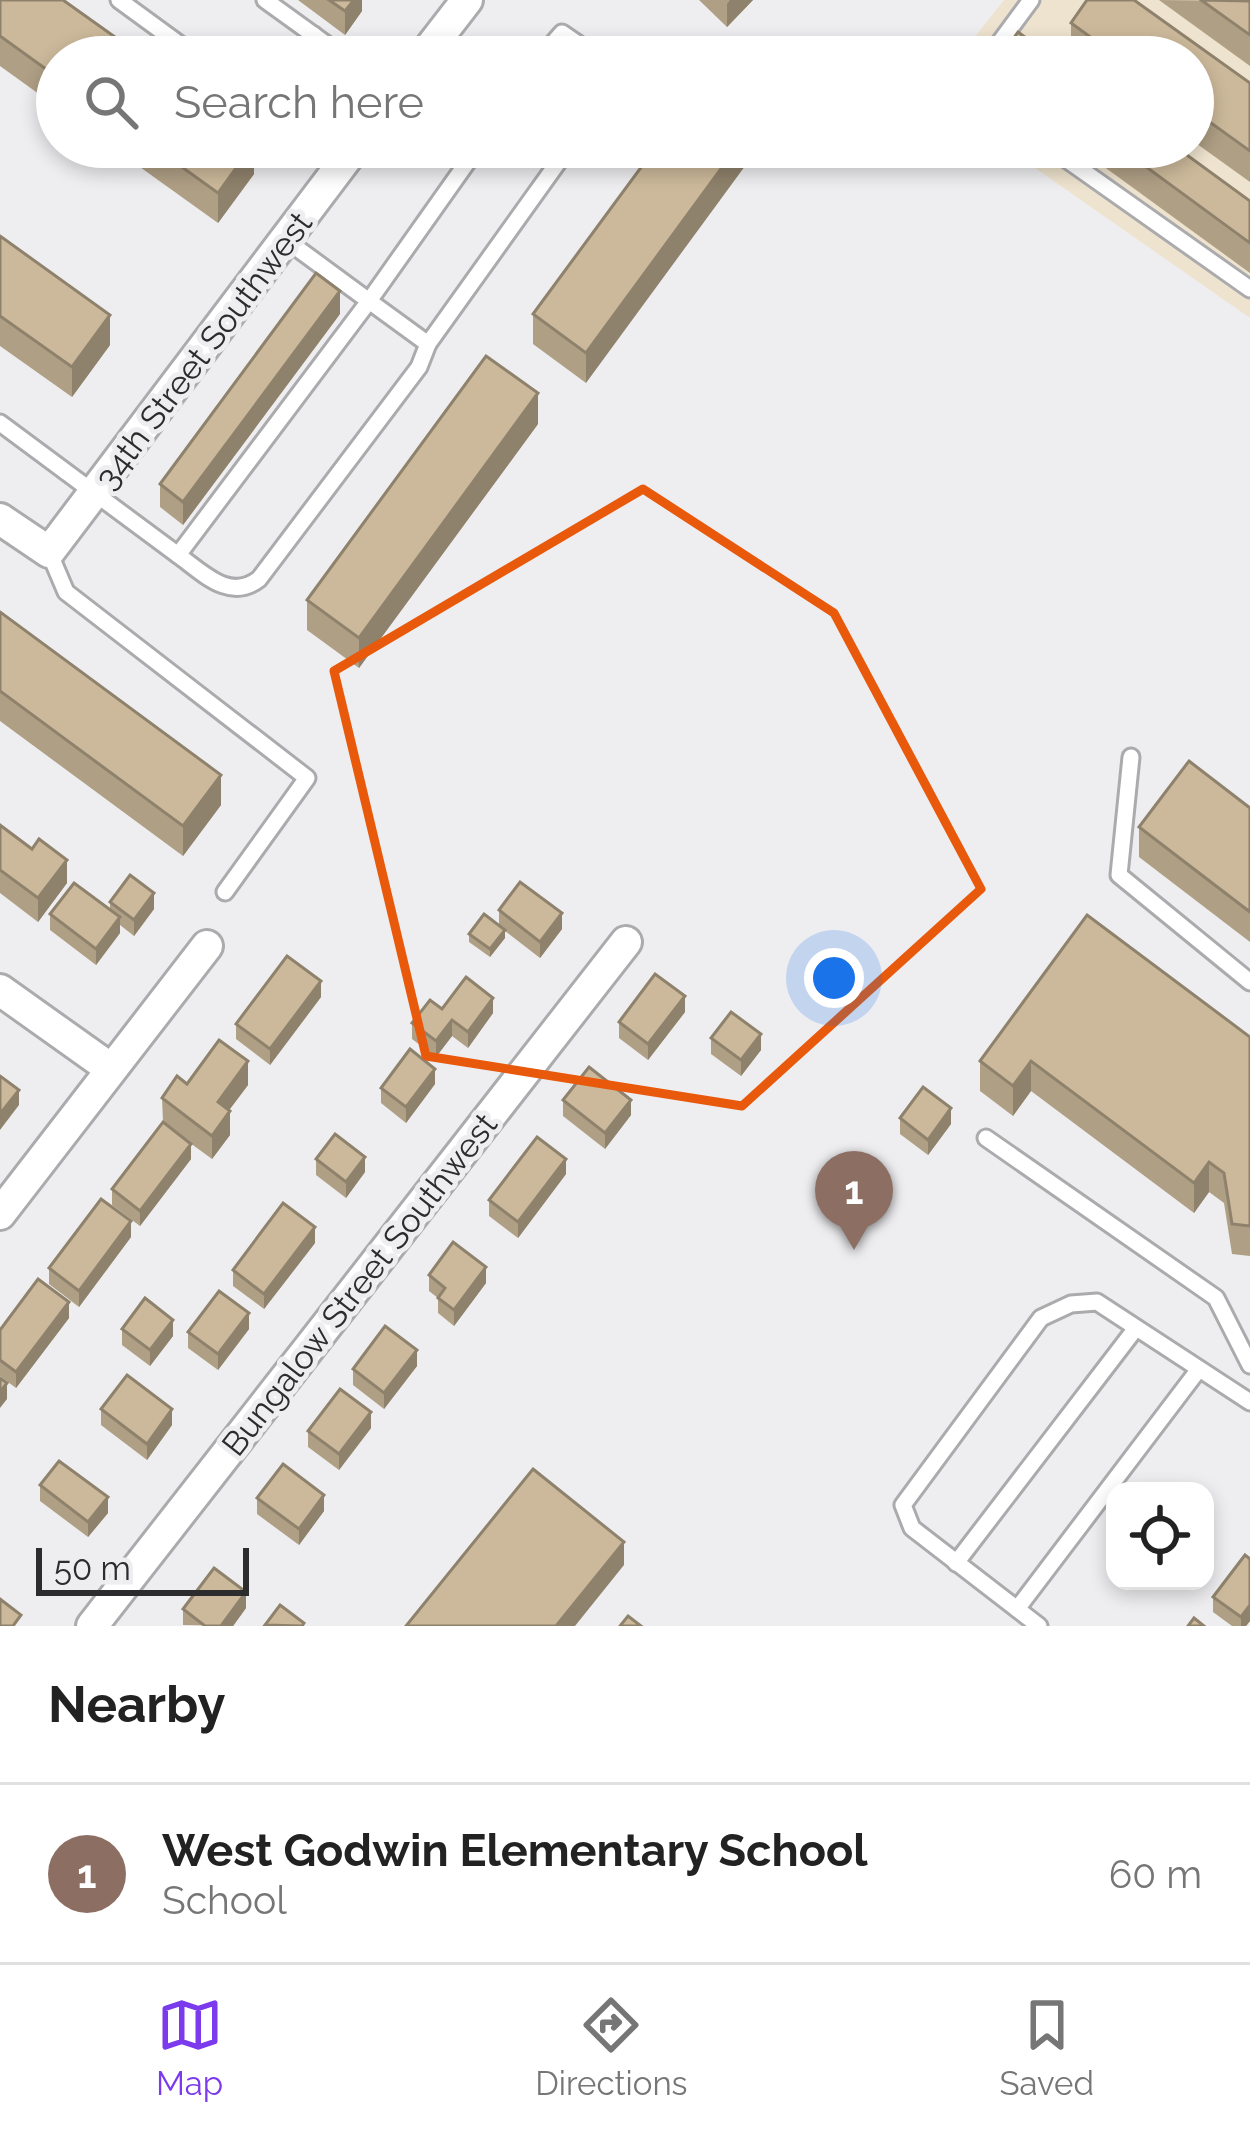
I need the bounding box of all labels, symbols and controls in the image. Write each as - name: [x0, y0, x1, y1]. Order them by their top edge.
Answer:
- search box: [36, 36, 1214, 168]
- icon: search: [78, 69, 144, 135]
- text: Search here: [174, 76, 424, 129]
- street label: 34th Street Southwest: [87, 204, 320, 496]
- your location: [804, 948, 864, 1008]
- street label: Bungalow Street Southwest: [214, 1106, 505, 1463]
- pin: 1: [815, 1151, 893, 1250]
- map controls: [1106, 1482, 1214, 1590]
- button: locate: [1106, 1482, 1214, 1590]
- scale bar: [36, 1542, 249, 1595]
- text: 50 m: [54, 1549, 131, 1588]
- text: Nearby: [48, 1674, 225, 1734]
- text: West Godwin Elementary School: [162, 1824, 867, 1877]
- text: 1: [77, 1851, 97, 1897]
- text: 60 m: [1109, 1851, 1202, 1897]
- text: School: [162, 1877, 287, 1923]
- tab: Map: [156, 1992, 223, 2103]
- tab: Directions: [535, 1992, 688, 2103]
- tab: Saved: [1000, 1992, 1094, 2103]

